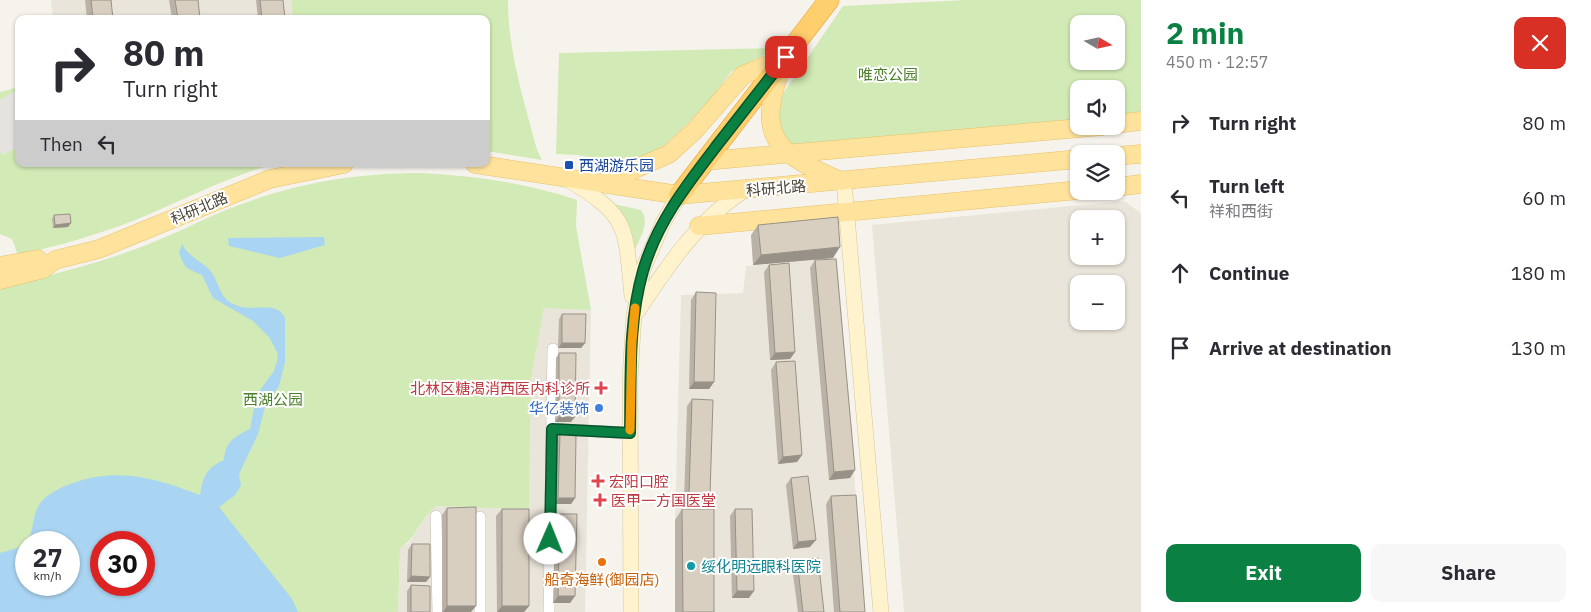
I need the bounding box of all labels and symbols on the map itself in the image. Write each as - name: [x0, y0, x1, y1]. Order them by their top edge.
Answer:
- north arrow: [1070, 15, 1125, 70]
- pin: [765, 36, 807, 78]
- park label: 唯恋公园: [858, 65, 918, 84]
- place label: 西湖游乐园: [579, 156, 654, 175]
- marker: 西湖游乐园: [563, 159, 575, 171]
- street label: 科研北路: [745, 176, 807, 200]
- street label: 科研北路: [168, 188, 230, 228]
- place label: 北林区糖渴消西医内科诊所: [410, 379, 590, 398]
- marker: 北林区糖渴消西医内科诊所: [594, 381, 608, 395]
- park label: 西湖公园: [243, 390, 303, 409]
- place label: 华亿装饰: [529, 399, 589, 418]
- marker: 华亿装饰: [593, 402, 605, 414]
- place label: 宏阳口腔: [609, 472, 669, 491]
- marker: 宏阳口腔: [591, 474, 605, 488]
- place label: 医甲一方国医堂: [611, 491, 716, 510]
- marker: 医甲一方国医堂: [593, 493, 607, 507]
- position arrow: [523, 512, 575, 564]
- speed limit sign: 30: [90, 531, 155, 596]
- marker: 船奇海鲜(御园店): [596, 556, 608, 568]
- place label: 绥化明远眼科医院: [701, 557, 821, 576]
- marker: 绥化明远眼科医院: [685, 560, 697, 572]
- place label: 船奇海鲜(御园店): [544, 570, 660, 589]

